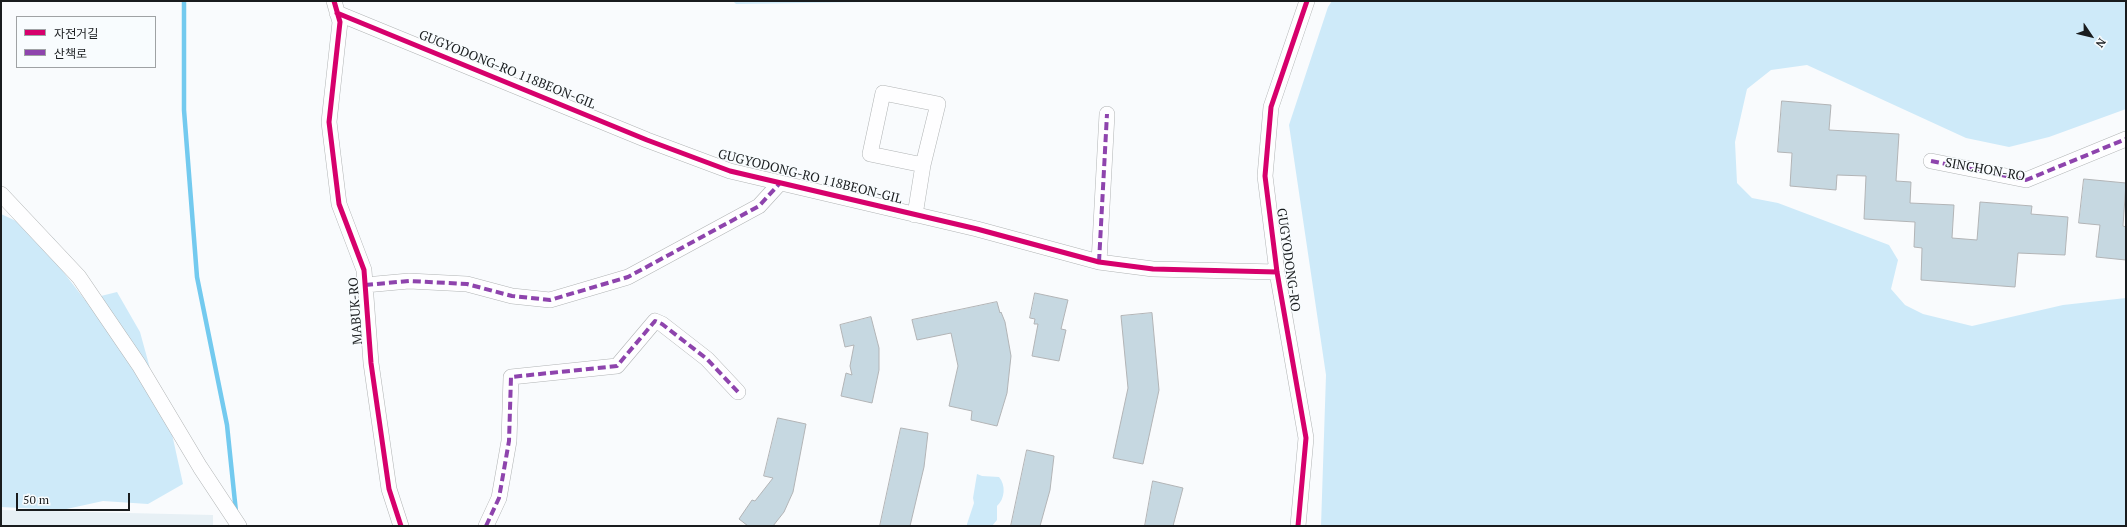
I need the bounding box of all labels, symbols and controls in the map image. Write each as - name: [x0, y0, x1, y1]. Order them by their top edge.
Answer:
- legend: [16, 16, 156, 68]
- north arrow: [2071, 16, 2111, 56]
- text: 자전거길: [54, 26, 98, 41]
- street label: GUGYODONG-RO 118BEON-GIL: [416, 27, 598, 113]
- text: N: [2093, 35, 2109, 50]
- text: 산책로: [54, 46, 87, 61]
- street label: GUGYODONG-RO 118BEON-GIL: [716, 147, 904, 207]
- street label: SINCHON-RO: [1944, 155, 2026, 185]
- street label: GUGYODONG-RO: [1273, 207, 1303, 313]
- street label: MABUK-RO: [346, 277, 366, 345]
- scale bar: [18, 485, 132, 511]
- text: 50 m: [23, 492, 49, 507]

